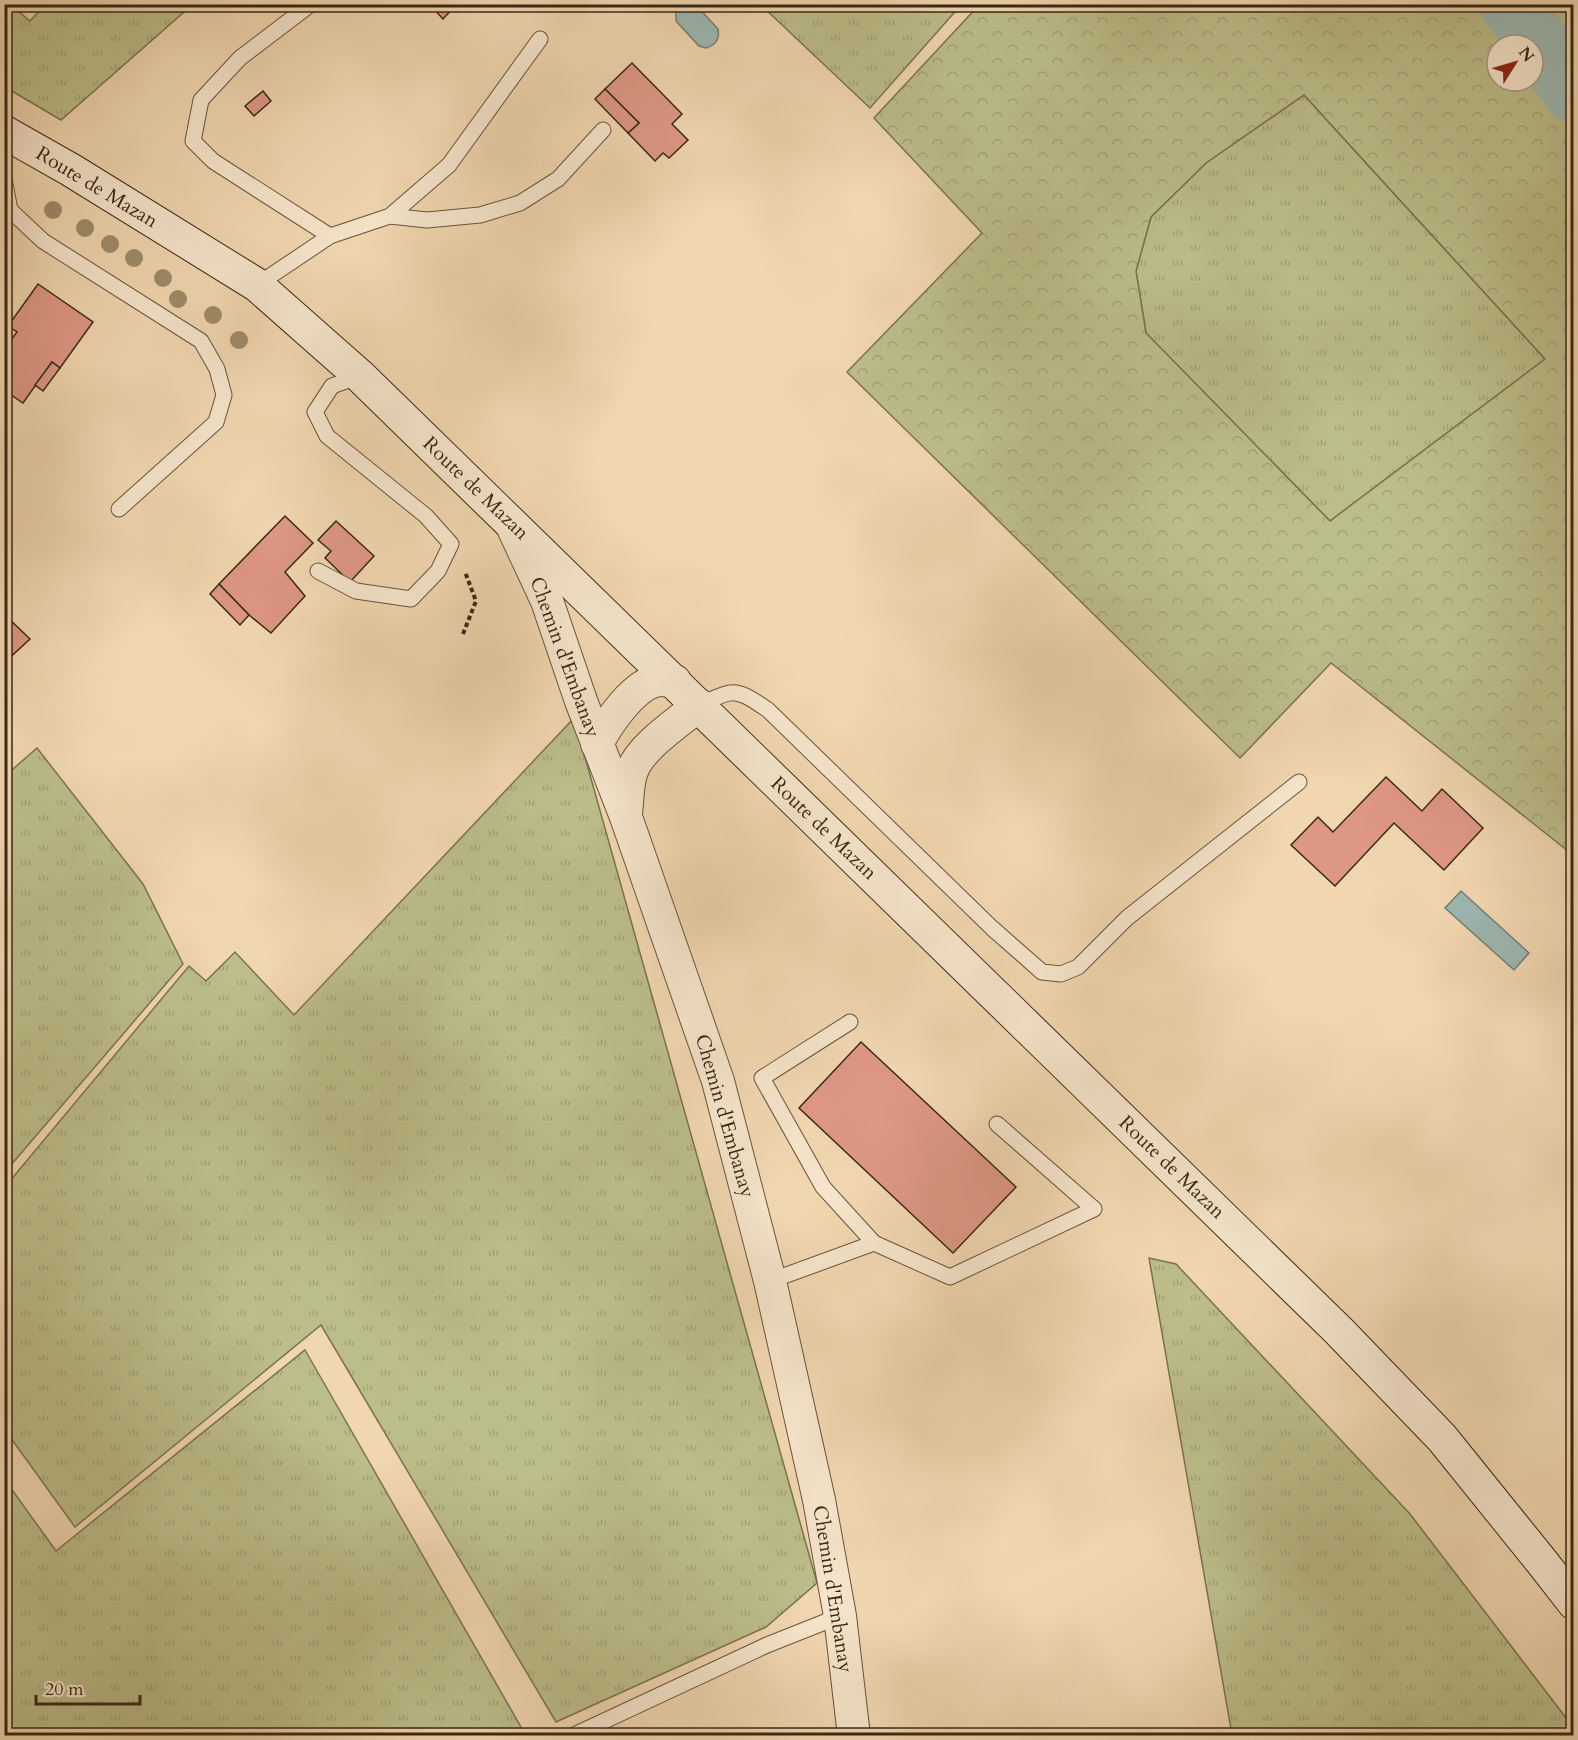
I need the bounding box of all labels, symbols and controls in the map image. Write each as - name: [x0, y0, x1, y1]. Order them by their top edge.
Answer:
- north arrow: [1485, 33, 1545, 93]
- text: N: [1513, 42, 1539, 67]
- street label: Route de Mazan: [31, 140, 164, 234]
- street label: Route de Mazan: [417, 430, 535, 546]
- street label: Chemin d'Embanay: [523, 573, 607, 741]
- street label: Route de Mazan: [765, 770, 883, 886]
- street label: Chemin d'Embanay: [689, 1031, 761, 1201]
- street label: Route de Mazan: [1113, 1109, 1231, 1225]
- street label: Chemin d'Embanay: [806, 1503, 860, 1675]
- scale bar: [36, 1668, 140, 1706]
- text: 20 m: [45, 1677, 84, 1702]

